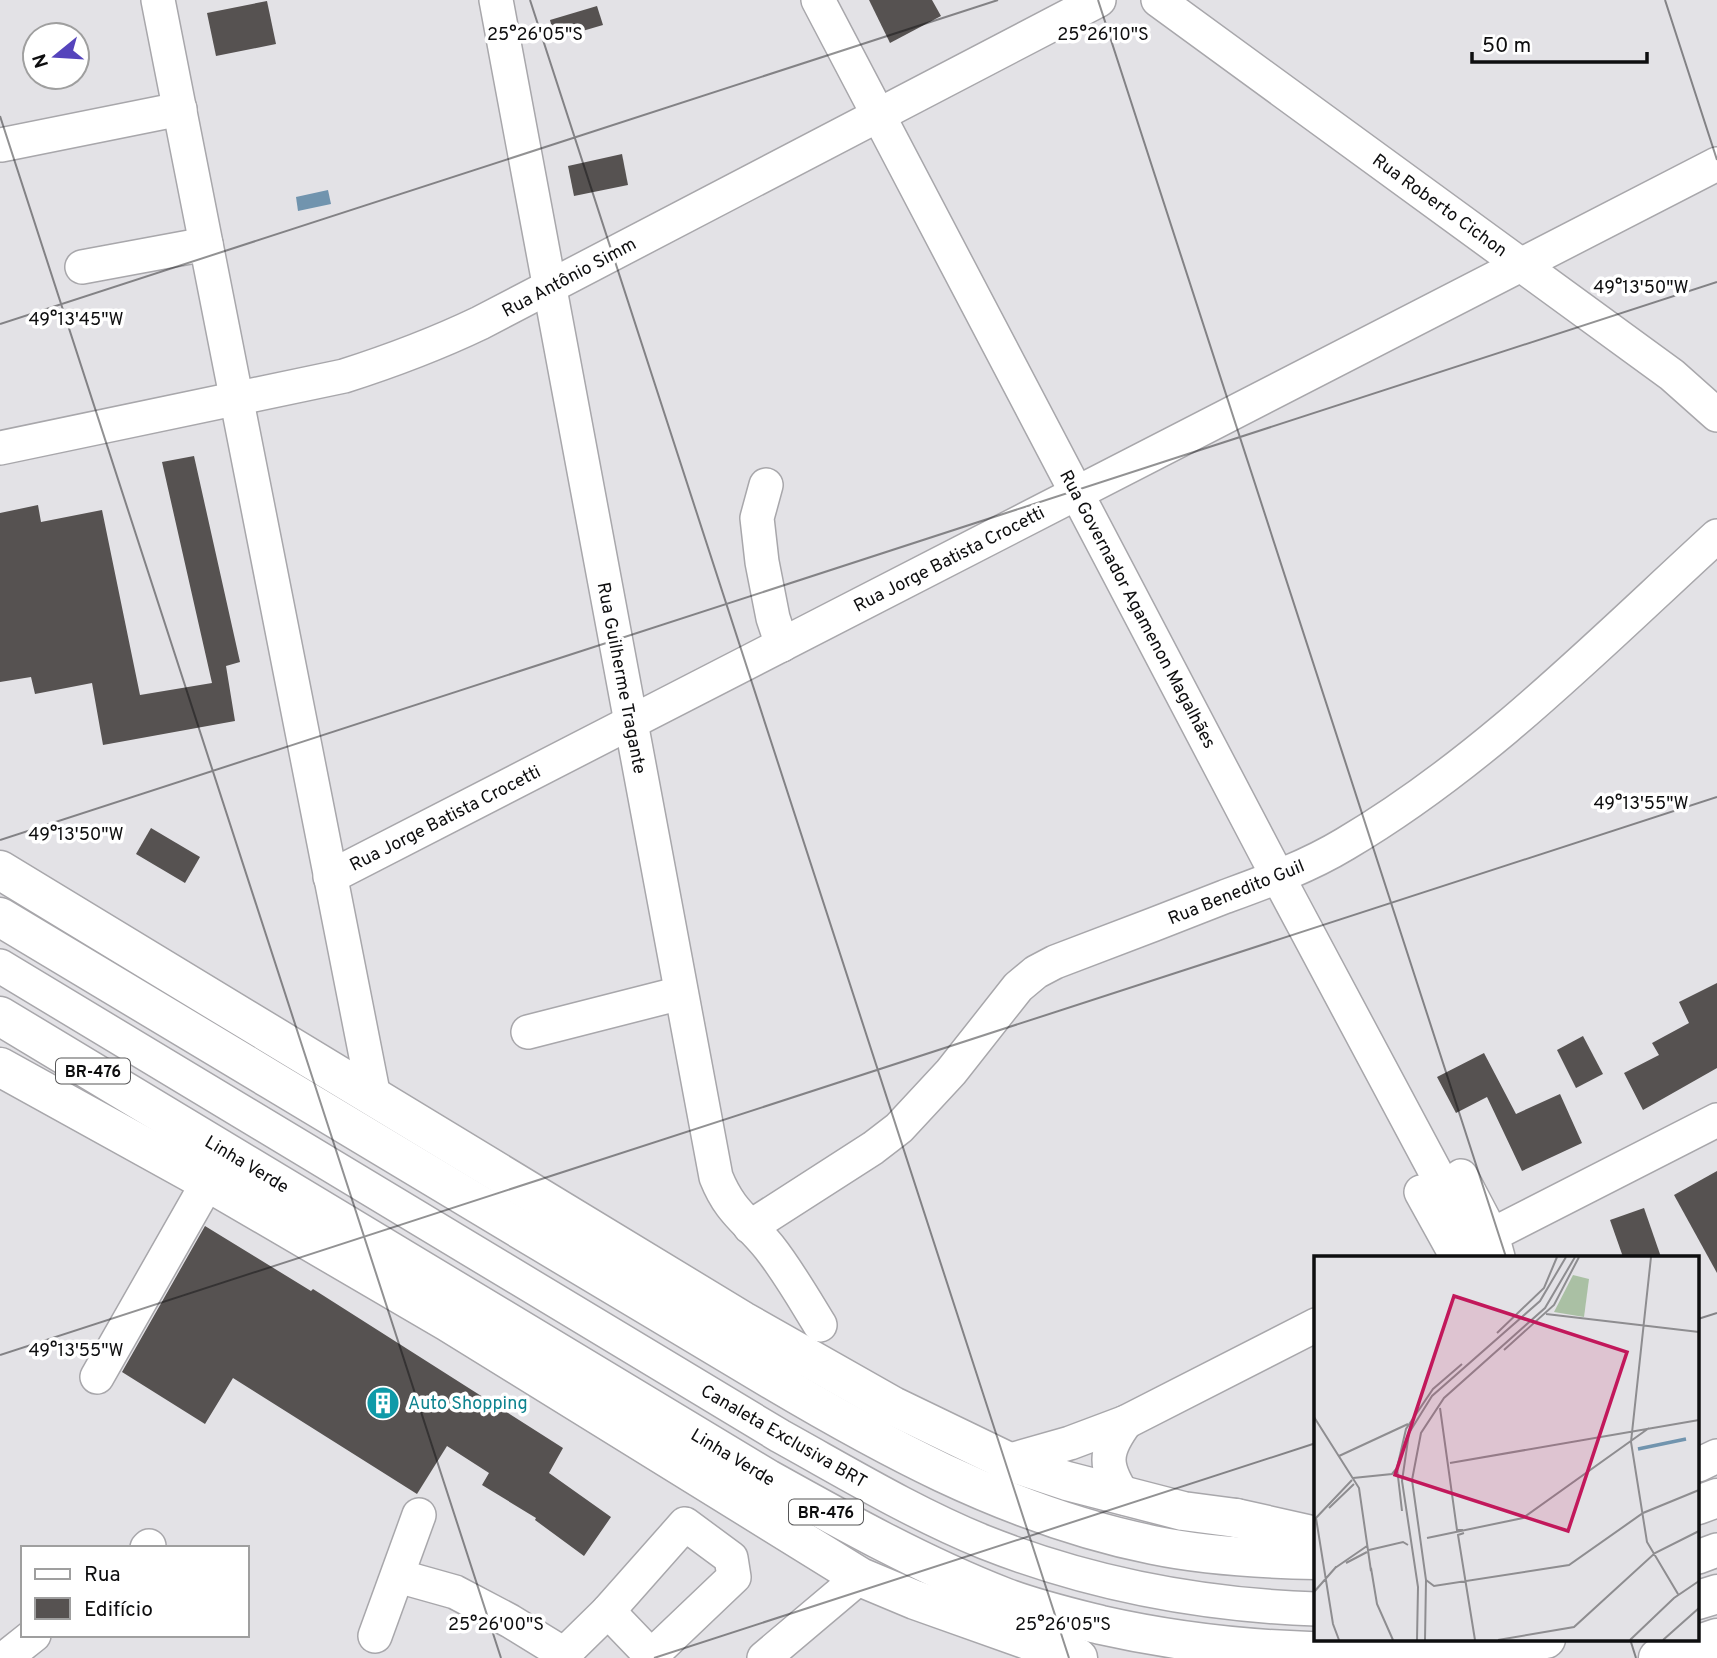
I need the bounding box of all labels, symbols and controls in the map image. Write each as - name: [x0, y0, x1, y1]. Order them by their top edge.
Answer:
- north arrow: [21, 21, 91, 91]
- scale bar: [1472, 21, 1647, 65]
- text: 25°26'05"S: [487, 24, 583, 47]
- text: 25°26'10"S: [1057, 24, 1149, 47]
- text: 50 m: [1482, 33, 1531, 60]
- text: N: [28, 50, 55, 71]
- street label: Rua Roberto Cichon: [1367, 149, 1511, 263]
- street label: Rua Antônio Simm: [499, 233, 641, 323]
- text: 49°13'50"W: [1593, 277, 1689, 300]
- text: 49°13'45"W: [28, 309, 124, 332]
- street label: Rua Governador Agamenon Magalhães: [1053, 466, 1220, 753]
- street label: Rua Jorge Batista Crocetti: [850, 502, 1049, 619]
- street label: Rua Guilherme Tragante: [591, 580, 650, 776]
- street label: Rua Jorge Batista Crocetti: [346, 761, 545, 878]
- text: 49°13'55"W: [1593, 793, 1689, 816]
- text: 49°13'50"W: [28, 824, 124, 847]
- street label: Rua Benedito Guil: [1165, 856, 1308, 931]
- road number: BR-476: [56, 1058, 130, 1084]
- street label: Linha Verde: [200, 1131, 293, 1199]
- inset map: [1314, 1256, 1700, 1640]
- text: 49°13'55"W: [28, 1340, 124, 1363]
- street label: Canaleta Exclusiva BRT: [696, 1380, 871, 1494]
- building icon: Auto Shopping: [364, 1384, 402, 1422]
- place label: Auto Shopping: [408, 1393, 528, 1416]
- street label: Linha Verde: [686, 1424, 779, 1492]
- road number: BR-476: [789, 1500, 863, 1524]
- legend: [21, 1546, 248, 1637]
- text: Rua: [84, 1562, 121, 1589]
- text: Edifício: [84, 1597, 153, 1624]
- text: 25°26'00"S: [448, 1614, 544, 1637]
- text: 25°26'05"S: [1015, 1614, 1111, 1637]

